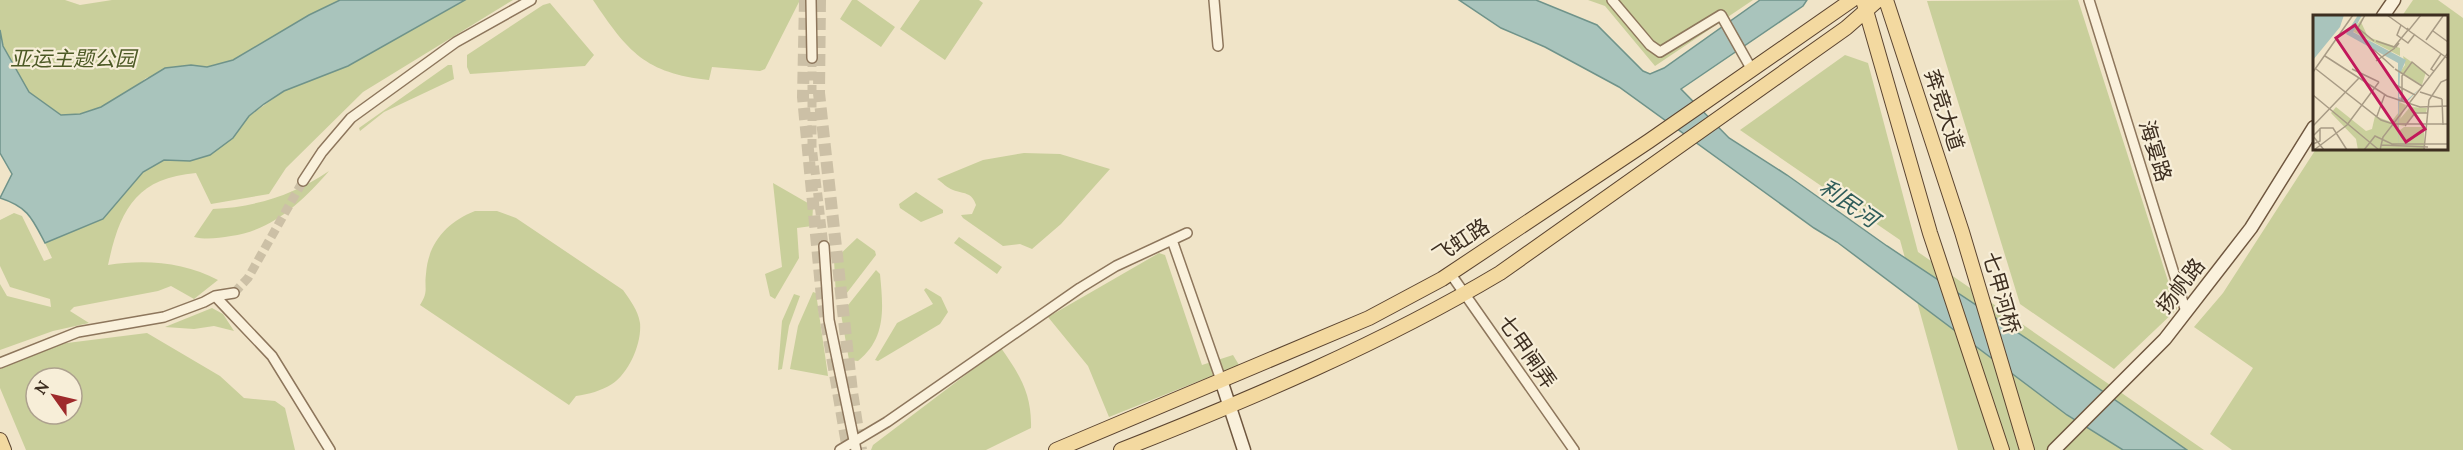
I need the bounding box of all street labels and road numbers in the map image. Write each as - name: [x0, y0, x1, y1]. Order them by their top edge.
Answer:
- street label: 奔竞大道: [1919, 66, 1970, 154]
- street label: 海宴路: [2133, 117, 2178, 185]
- street label: 飞虹路: [1427, 212, 1494, 269]
- street label: 七甲河桥: [1977, 249, 2026, 337]
- street label: 扬帆路: [2151, 253, 2211, 319]
- street label: 七甲闸弄: [1492, 310, 1563, 394]

